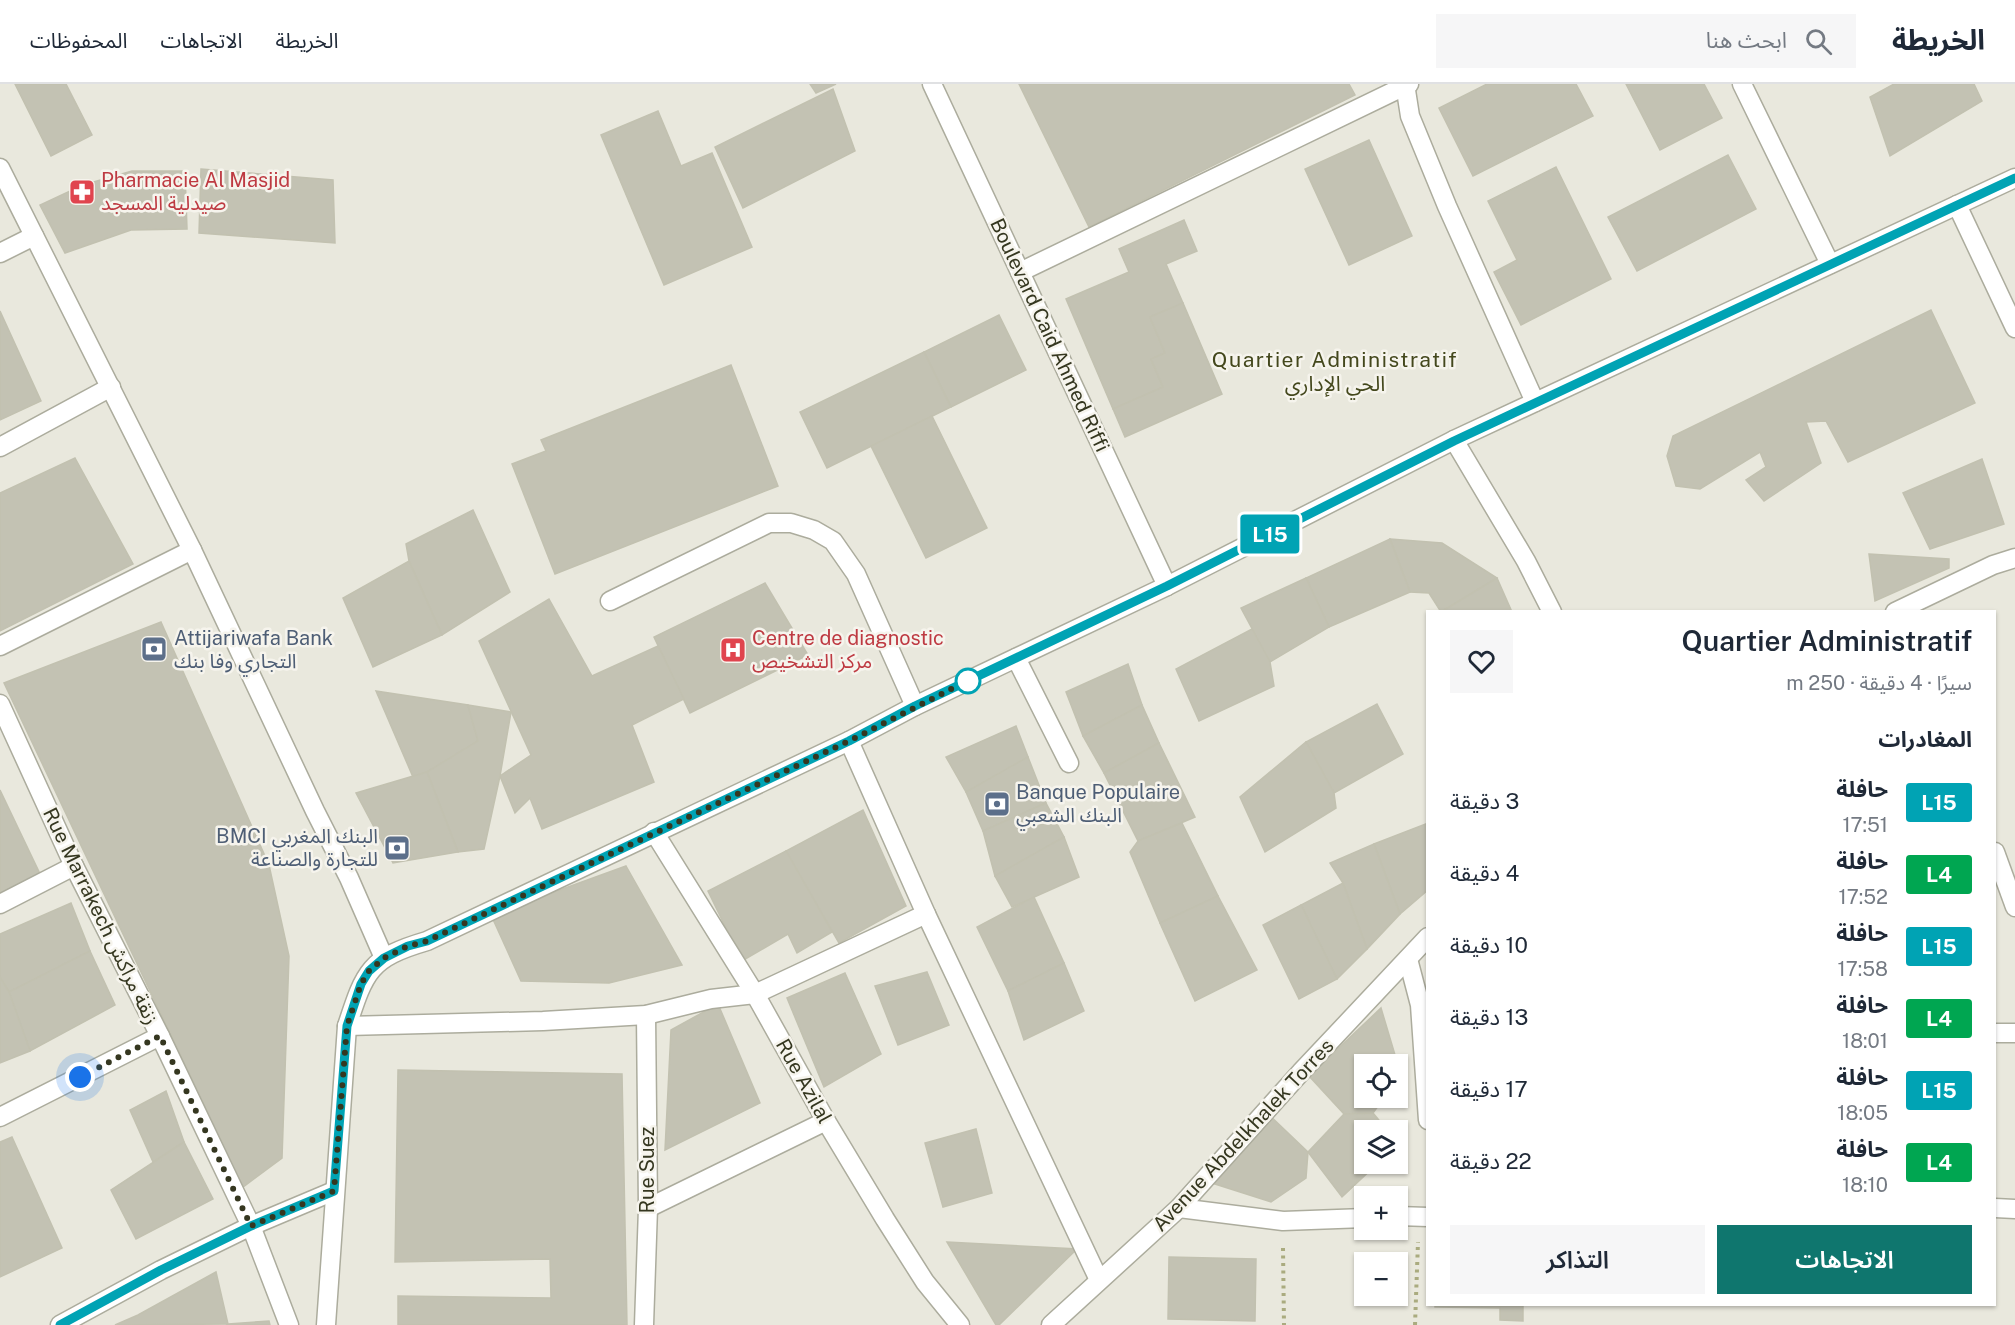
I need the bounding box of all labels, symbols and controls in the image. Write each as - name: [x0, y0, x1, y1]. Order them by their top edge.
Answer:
- search box: [1436, 14, 1856, 68]
- text: الخريطة: [1892, 23, 1985, 56]
- icon: search: [1802, 25, 1835, 58]
- text: ابحث هنا: [1706, 27, 1787, 53]
- text: المحفوظات: [30, 28, 127, 53]
- text: الاتجاهات: [160, 28, 242, 53]
- text: الخريطة: [275, 28, 338, 53]
- place label: Pharmacie Al Masjid صيدلية المسجد: [101, 168, 290, 215]
- pharmacy icon: Pharmacie Al Masjid صيدلية المسجد: [67, 177, 97, 207]
- street label: Boulevard Caid Ahmed Riffi: [985, 215, 1115, 455]
- district label: Quartier Administratif الحي الإداري: [1212, 347, 1458, 399]
- line badge: L15: [1236, 514, 1304, 554]
- text: L15: [1252, 522, 1288, 547]
- text: Quartier Administratif: [1682, 624, 1972, 657]
- place label: Attijariwafa Bank التجاري وفا بنك: [174, 626, 333, 677]
- place label: Centre de diagnostic مركز التشخيص: [752, 626, 944, 673]
- button: heart: [1450, 630, 1513, 693]
- bank icon: Attijariwafa Bank التجاري وفا بنك: [139, 634, 169, 664]
- hospital icon: Centre de diagnostic مركز التشخيص: [718, 635, 748, 665]
- unlabelled marker: [955, 668, 981, 694]
- text: سيرًا · 4 دقيقة · 250 m: [1786, 671, 1972, 695]
- text: المغادرات: [1878, 726, 1972, 752]
- text: حافلة: [1836, 776, 1888, 802]
- place label: Banque Populaire البنك الشعبي: [1016, 780, 1180, 831]
- text: 3 دقيقة: [1450, 788, 1519, 814]
- bank icon: Banque Populaire البنك الشعبي: [982, 789, 1012, 819]
- text: L15: [1921, 790, 1957, 815]
- street label: Rue Marrakech زنقة مراكش: [38, 804, 164, 1028]
- text: 17:51: [1842, 813, 1888, 837]
- place label: BMCI البنك المغربي للتجارة والصناعة: [216, 824, 378, 871]
- bank icon: BMCI البنك المغربي للتجارة والصناعة: [382, 833, 412, 863]
- text: حافلة: [1836, 848, 1888, 874]
- text: 4 دقيقة: [1450, 860, 1519, 886]
- text: L4: [1926, 862, 1952, 887]
- text: 17:52: [1839, 885, 1888, 909]
- text: حافلة: [1836, 920, 1888, 946]
- text: 10 دقيقة: [1450, 932, 1528, 958]
- text: L15: [1921, 934, 1957, 959]
- text: 17:58: [1838, 957, 1888, 981]
- text: حافلة: [1836, 992, 1888, 1018]
- text: 13 دقيقة: [1450, 1004, 1528, 1030]
- text: L4: [1926, 1006, 1952, 1031]
- text: 18:01: [1842, 1029, 1888, 1053]
- street label: Rue Azilal: [771, 1034, 837, 1128]
- street label: Avenue Abdelkhalek Torres: [1148, 1034, 1338, 1236]
- map controls: [1354, 1054, 1408, 1306]
- button: locate: [1354, 1054, 1408, 1108]
- your location: [65, 1062, 95, 1092]
- text: حافلة: [1836, 1064, 1888, 1090]
- text: 17 دقيقة: [1450, 1076, 1528, 1102]
- text: L15: [1921, 1078, 1957, 1103]
- text: 18:05: [1837, 1101, 1888, 1125]
- button: layers: [1354, 1120, 1408, 1174]
- street label: Rue Suez: [635, 1127, 659, 1213]
- text: حافلة: [1836, 1136, 1888, 1162]
- text: 22 دقيقة: [1450, 1148, 1532, 1174]
- text: L4: [1926, 1150, 1952, 1175]
- text: 18:10: [1842, 1173, 1888, 1197]
- button: +: [1354, 1186, 1408, 1240]
- button: التذاكر: [1450, 1225, 1705, 1294]
- button: الاتجاهات: [1717, 1225, 1972, 1294]
- button: −: [1354, 1252, 1408, 1306]

